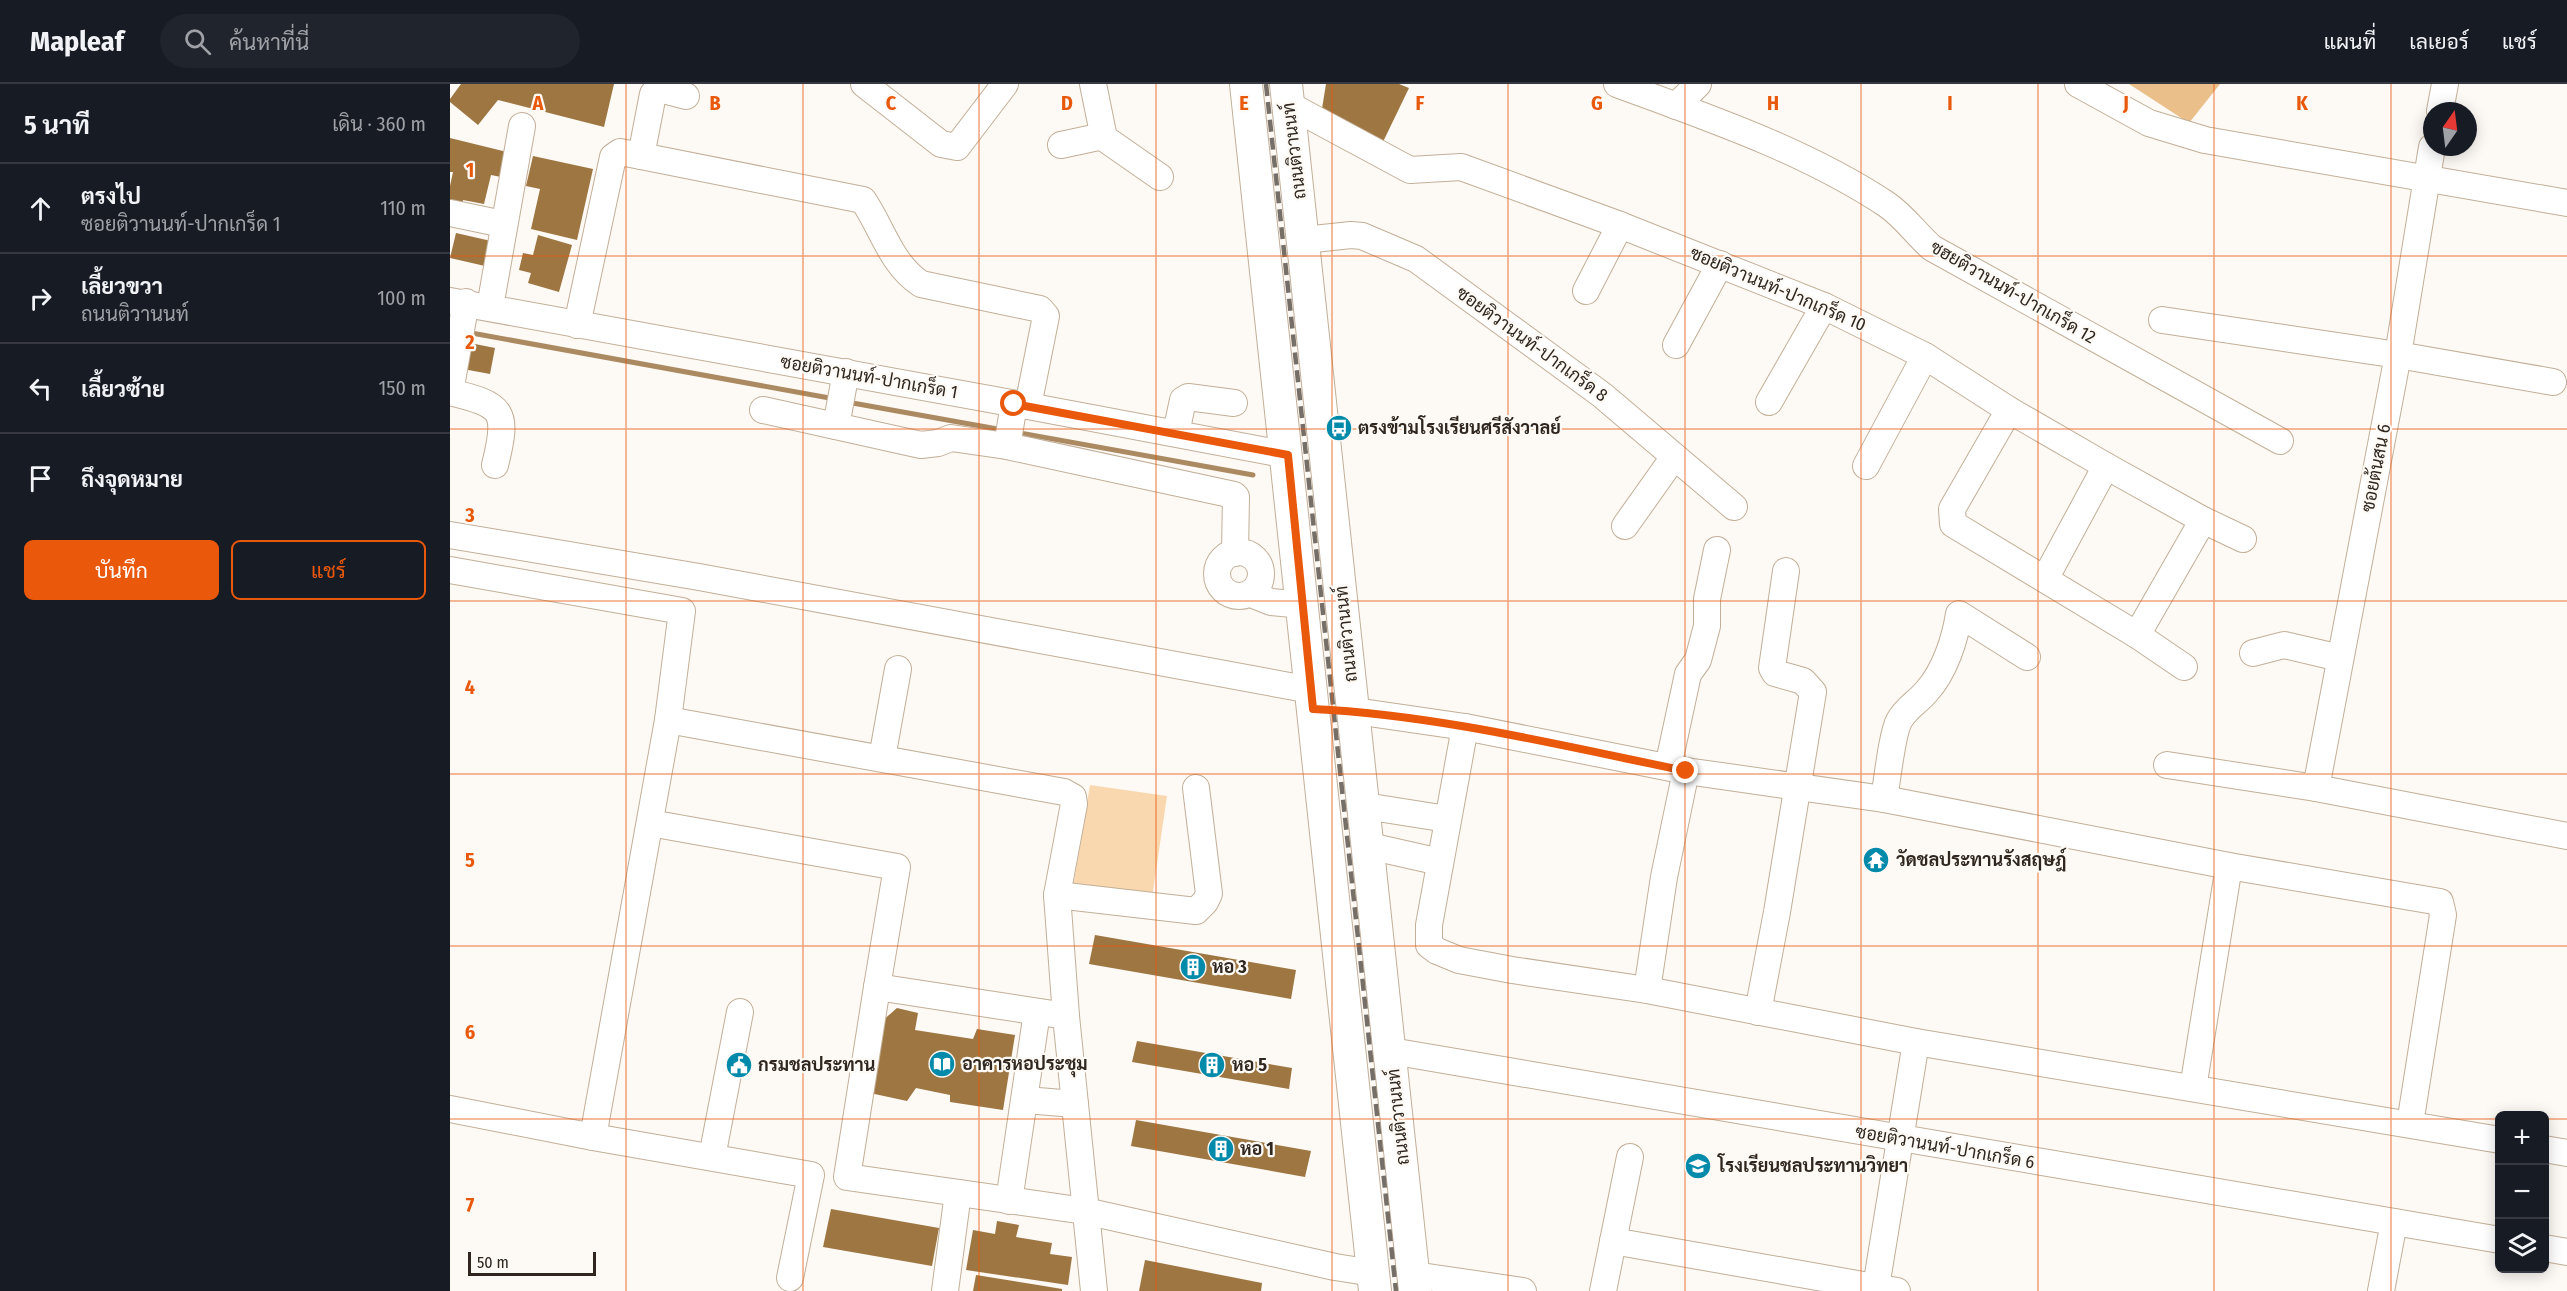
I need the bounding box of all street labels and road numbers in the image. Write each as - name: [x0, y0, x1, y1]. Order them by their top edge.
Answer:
- street label: ถนนติวานนท์: [1275, 102, 1311, 201]
- street label: ซฮยติวานนท์-ปากเกร็ด 12: [1926, 233, 2101, 348]
- street label: ซอยติวานนท์-ปากเกร็ด 10: [1687, 239, 1870, 336]
- street label: ซอยติวานนท์-ปากเกร็ด 8: [1452, 279, 1614, 406]
- street label: ซอยติวานนท์-ปากเกร็ด 1: [779, 348, 960, 403]
- street label: ซอยต้นสน 6: [2356, 422, 2395, 514]
- street label: ถนนติวานนท์: [1328, 585, 1362, 684]
- street label: ถนนติวานนท์: [1380, 1068, 1414, 1167]
- street label: ซอยติวานนท์-ปากเกร็ด 6: [1854, 1117, 2037, 1174]

